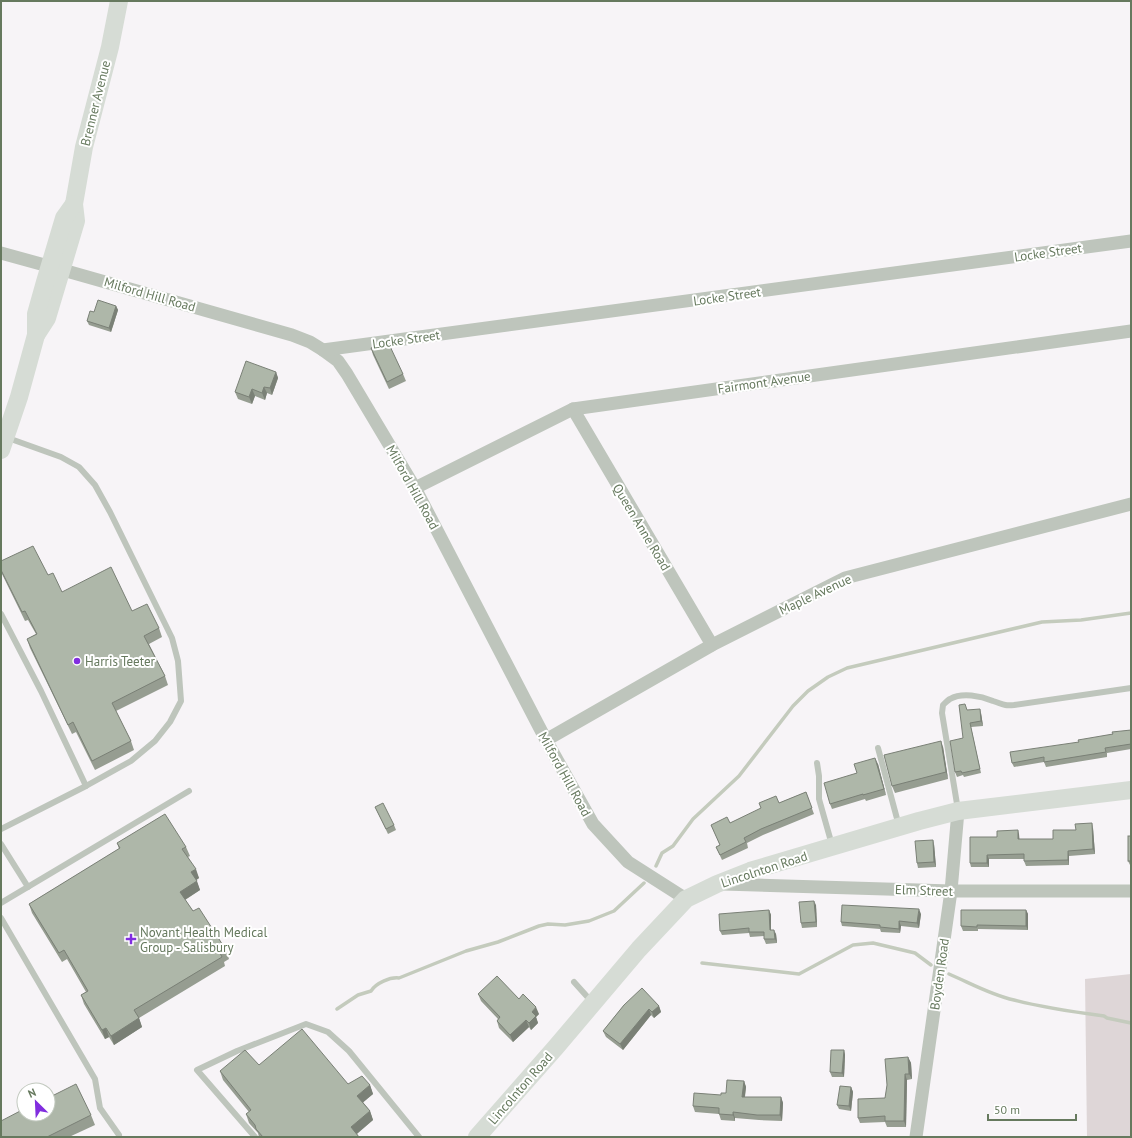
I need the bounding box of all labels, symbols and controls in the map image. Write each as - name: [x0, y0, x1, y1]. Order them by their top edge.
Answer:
- street label: Brenner Avenue: [77, 59, 114, 148]
- street label: Locke Street: [1013, 239, 1084, 266]
- street label: Milford Hill Road: [102, 273, 197, 316]
- street label: Locke Street: [692, 283, 763, 310]
- street label: Locke Street: [371, 326, 442, 353]
- street label: Fairmont Avenue: [716, 368, 812, 397]
- street label: Milford Hill Road: [382, 442, 443, 533]
- street label: Queen Anne Road: [609, 481, 674, 574]
- street label: Maple Avenue: [776, 570, 854, 619]
- place label: Harris Teeter: [85, 653, 156, 670]
- marker: Harris Teeter: [72, 656, 82, 666]
- street label: Milford Hill Road: [534, 729, 595, 820]
- street label: Lincolnton Road: [719, 847, 810, 891]
- street label: Elm Street: [895, 881, 954, 900]
- place label: Novant Health Medical Group - Salisbury: [140, 924, 268, 956]
- marker: Novant Health Medical Group - Salisbury: [125, 933, 137, 945]
- street label: Boyden Road: [926, 937, 953, 1011]
- street label: Lincolnton Road: [484, 1049, 556, 1128]
- north arrow: [16, 1082, 56, 1122]
- text: N: [26, 1085, 38, 1101]
- scale bar: [988, 1096, 1076, 1122]
- text: 50 m: [994, 1102, 1020, 1117]

